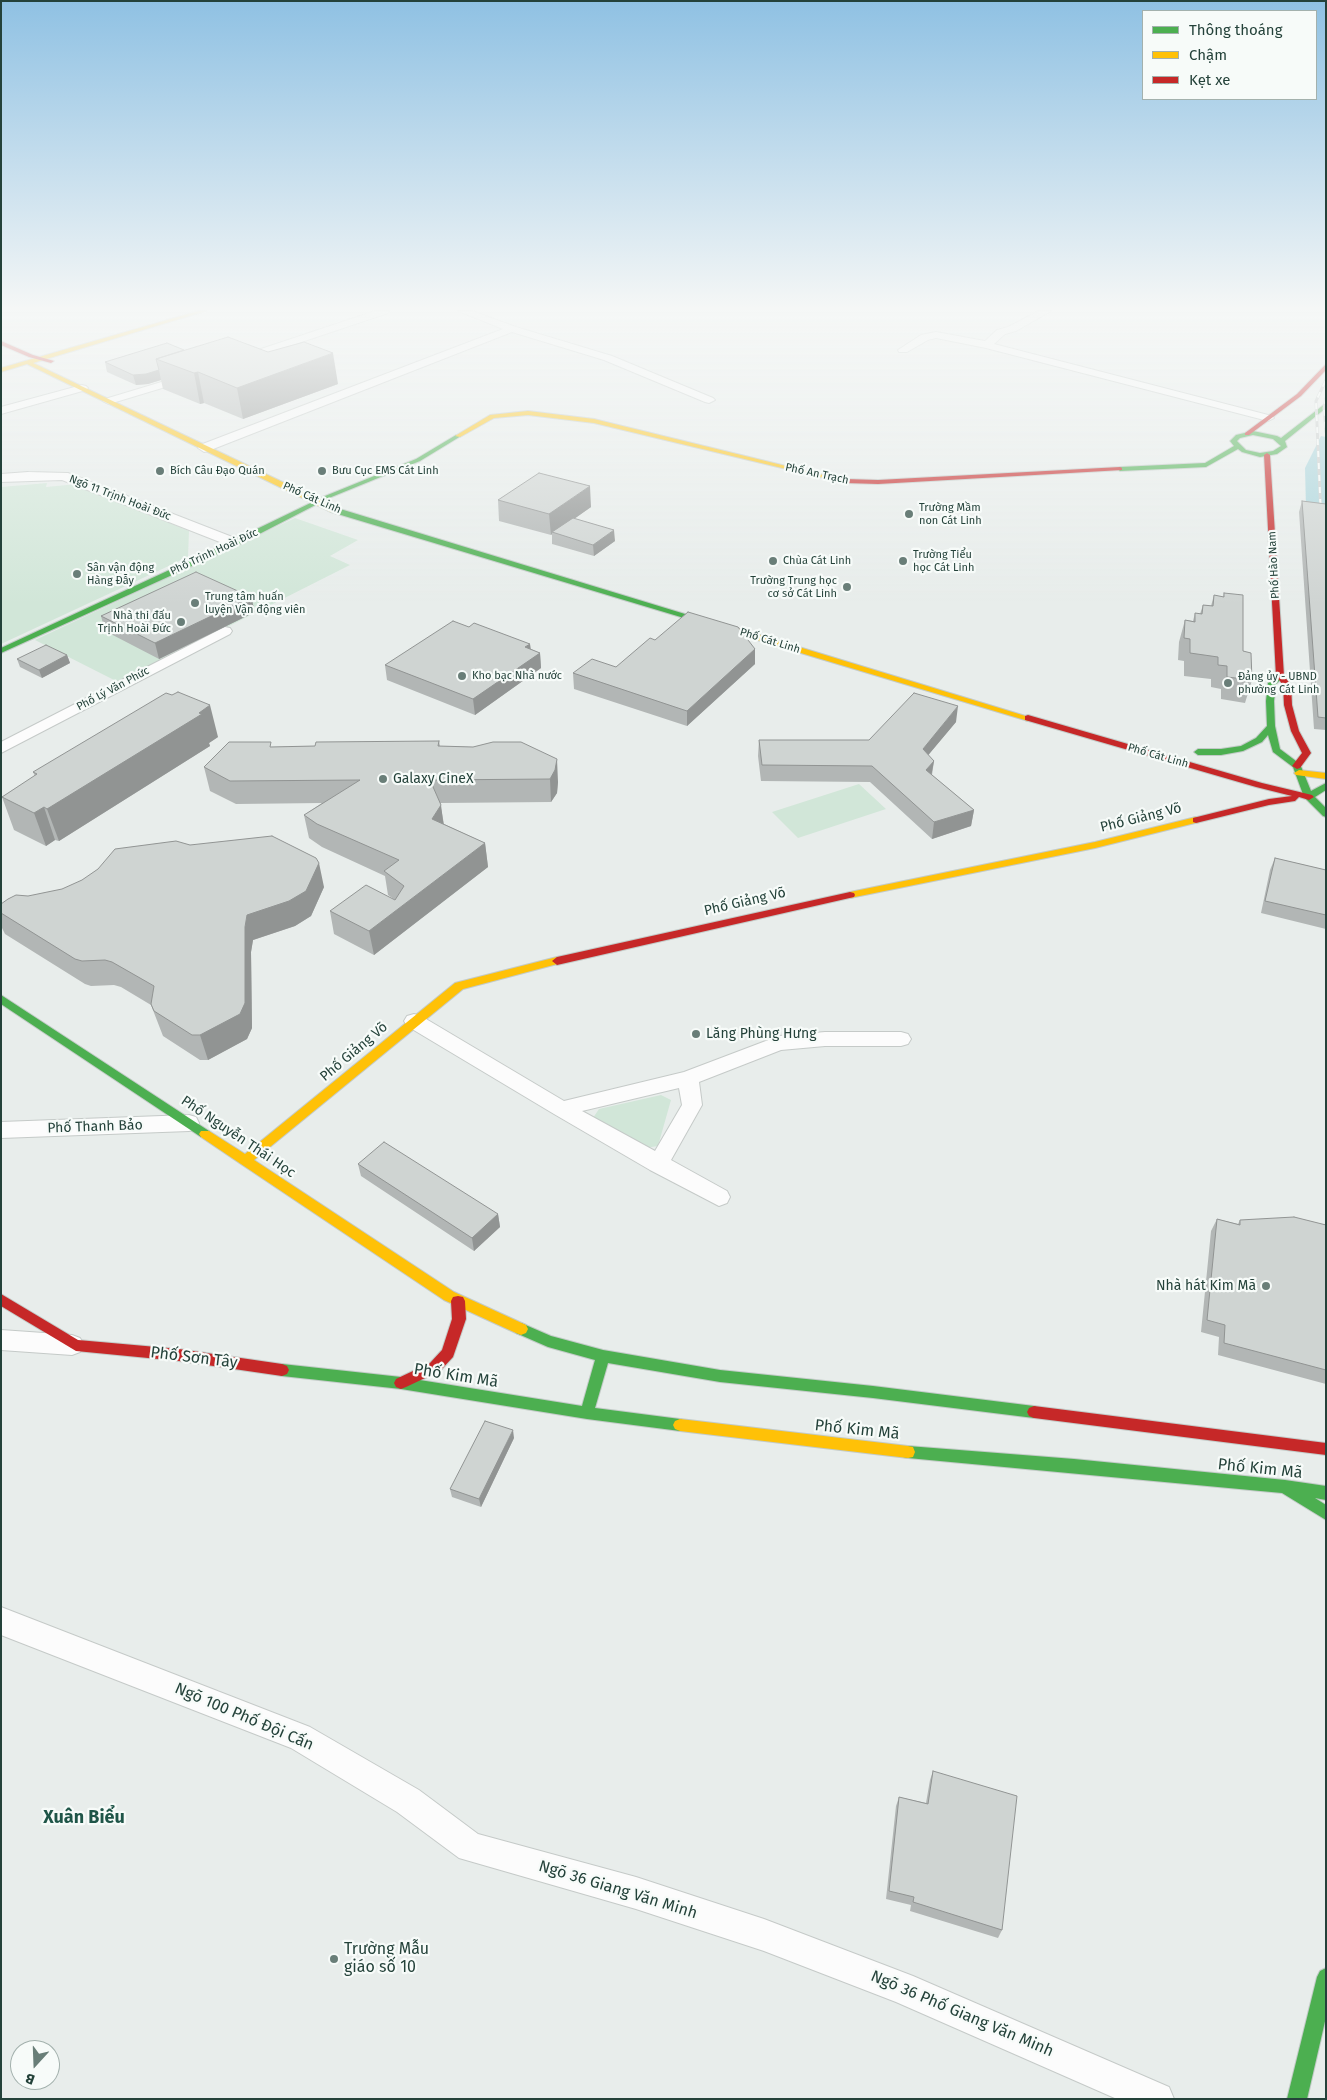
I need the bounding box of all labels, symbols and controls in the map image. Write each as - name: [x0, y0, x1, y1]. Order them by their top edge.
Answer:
- legend: [1142, 10, 1317, 100]
- text: Thông thoáng: [1189, 21, 1282, 39]
- text: Chậm: [1189, 46, 1227, 64]
- text: Kẹt xe: [1189, 71, 1231, 89]
- street label: Phố An Trạch: [784, 461, 850, 487]
- place label: Bích Câu Đạo Quán: [170, 464, 265, 478]
- place label: Bưu Cục EMS Cát Linh: [332, 464, 439, 478]
- marker: Bích Câu Đạo Quán: [154, 465, 166, 477]
- marker: Bưu Cục EMS Cát Linh: [316, 465, 328, 477]
- street label: Ngõ 11 Trịnh Hoài Đức: [67, 473, 173, 523]
- street label: Phố Cát Linh: [281, 479, 343, 517]
- place label: Trường Mầm non Cát Linh: [919, 501, 982, 527]
- marker: Trường Mầm non Cát Linh: [903, 508, 915, 520]
- street label: Phố Trịnh Hoài Đức: [168, 526, 260, 578]
- street label: Phố Hào Nam: [1266, 531, 1282, 599]
- place label: Trường Tiểu học Cát Linh: [913, 548, 974, 574]
- place label: Chùa Cát Linh: [783, 554, 851, 568]
- marker: Chùa Cát Linh: [767, 555, 779, 567]
- marker: Trường Tiểu học Cát Linh: [897, 555, 909, 567]
- place label: Sân vận động Hàng Đẫy: [87, 561, 154, 587]
- marker: Sân vận động Hàng Đẫy: [71, 568, 83, 580]
- place label: Trường Trung học cơ sở Cát Linh: [750, 574, 837, 600]
- marker: Trường Trung học cơ sở Cát Linh: [841, 581, 853, 593]
- place label: Trung tâm huấn luyện Vận động viên: [205, 590, 305, 616]
- marker: Trung tâm huấn luyện Vận động viên: [189, 597, 201, 609]
- place label: Nhà thi đấu Trịnh Hoài Đức: [98, 609, 171, 635]
- marker: Nhà thi đấu Trịnh Hoài Đức: [175, 616, 187, 628]
- street label: Phố Cát Linh: [738, 626, 802, 656]
- street label: Phố Lý Văn Phức: [74, 664, 152, 714]
- place label: Kho bạc Nhà nước: [472, 669, 562, 683]
- marker: Kho bạc Nhà nước: [456, 670, 468, 682]
- place label: Đảng ủy - UBND phường Cát Linh: [1238, 670, 1319, 696]
- marker: Đảng ủy - UBND phường Cát Linh: [1222, 677, 1234, 689]
- street label: Phố Cát Linh: [1126, 741, 1190, 771]
- place label: Galaxy CineX: [393, 771, 474, 787]
- marker: Galaxy CineX: [377, 773, 389, 785]
- street label: Phố Giảng Võ: [1099, 800, 1183, 836]
- street label: Phố Giảng Võ: [703, 884, 787, 920]
- street label: Phố Giảng Võ: [317, 1019, 391, 1085]
- place label: Lăng Phùng Hưng: [706, 1026, 816, 1042]
- marker: Lăng Phùng Hưng: [690, 1028, 702, 1040]
- street label: Phố Nguyễn Thái Học: [178, 1092, 298, 1182]
- street label: Phố Thanh Bảo: [47, 1117, 143, 1137]
- place label: Nhà hát Kim Mã: [1156, 1278, 1256, 1294]
- marker: Nhà hát Kim Mã: [1260, 1280, 1272, 1292]
- street label: Phố Sơn Tây: [149, 1343, 239, 1373]
- street label: Phố Kim Mã: [413, 1360, 499, 1392]
- street label: Phố Kim Mã: [814, 1416, 900, 1444]
- street label: Phố Kim Mã: [1217, 1455, 1303, 1483]
- street label: Ngõ 100 Phố Đội Cấn: [172, 1679, 316, 1755]
- district label: Xuân Biểu: [43, 1807, 125, 1829]
- street label: Ngõ 36 Giang Văn Minh: [536, 1857, 700, 1923]
- place label: Trường Mẫu giáo số 10: [344, 1940, 429, 1978]
- marker: Trường Mẫu giáo số 10: [328, 1953, 340, 1965]
- street label: Ngõ 36 Phố Giang Văn Minh: [868, 1967, 1056, 2061]
- north arrow: [10, 2040, 60, 2090]
- text: B: [23, 2069, 37, 2088]

